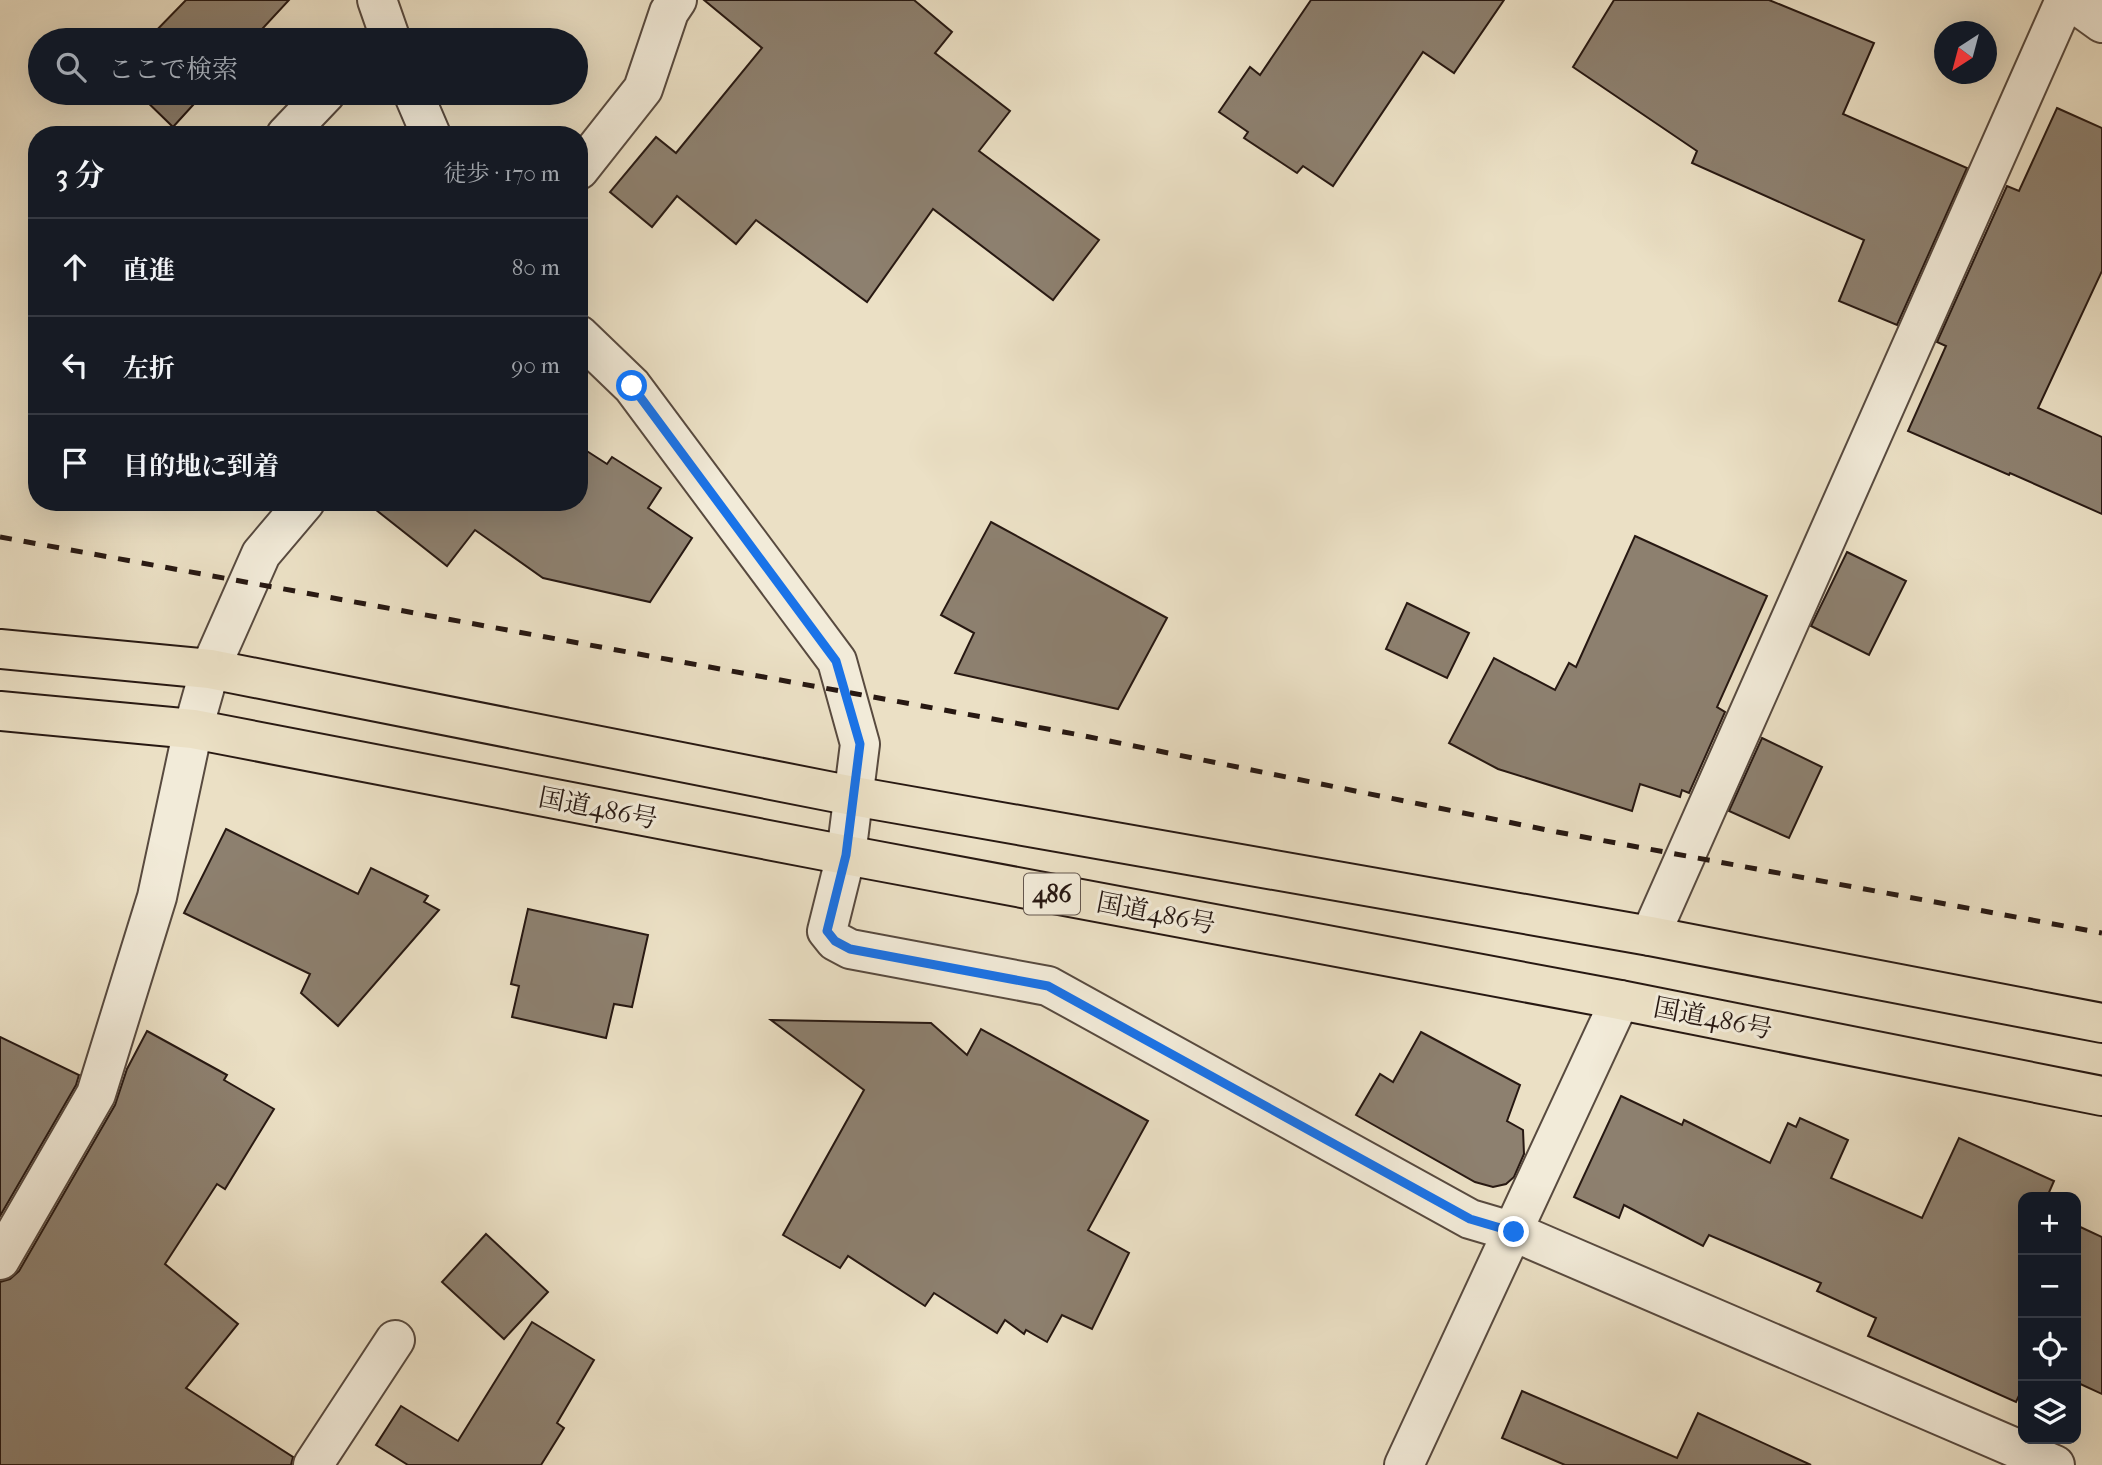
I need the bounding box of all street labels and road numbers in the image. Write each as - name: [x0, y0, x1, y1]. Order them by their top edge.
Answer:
- street label: 国道486号: [536, 782, 660, 835]
- road number: 486: [1024, 874, 1080, 914]
- street label: 国道486号: [1094, 887, 1218, 940]
- street label: 国道486号: [1651, 992, 1775, 1045]

